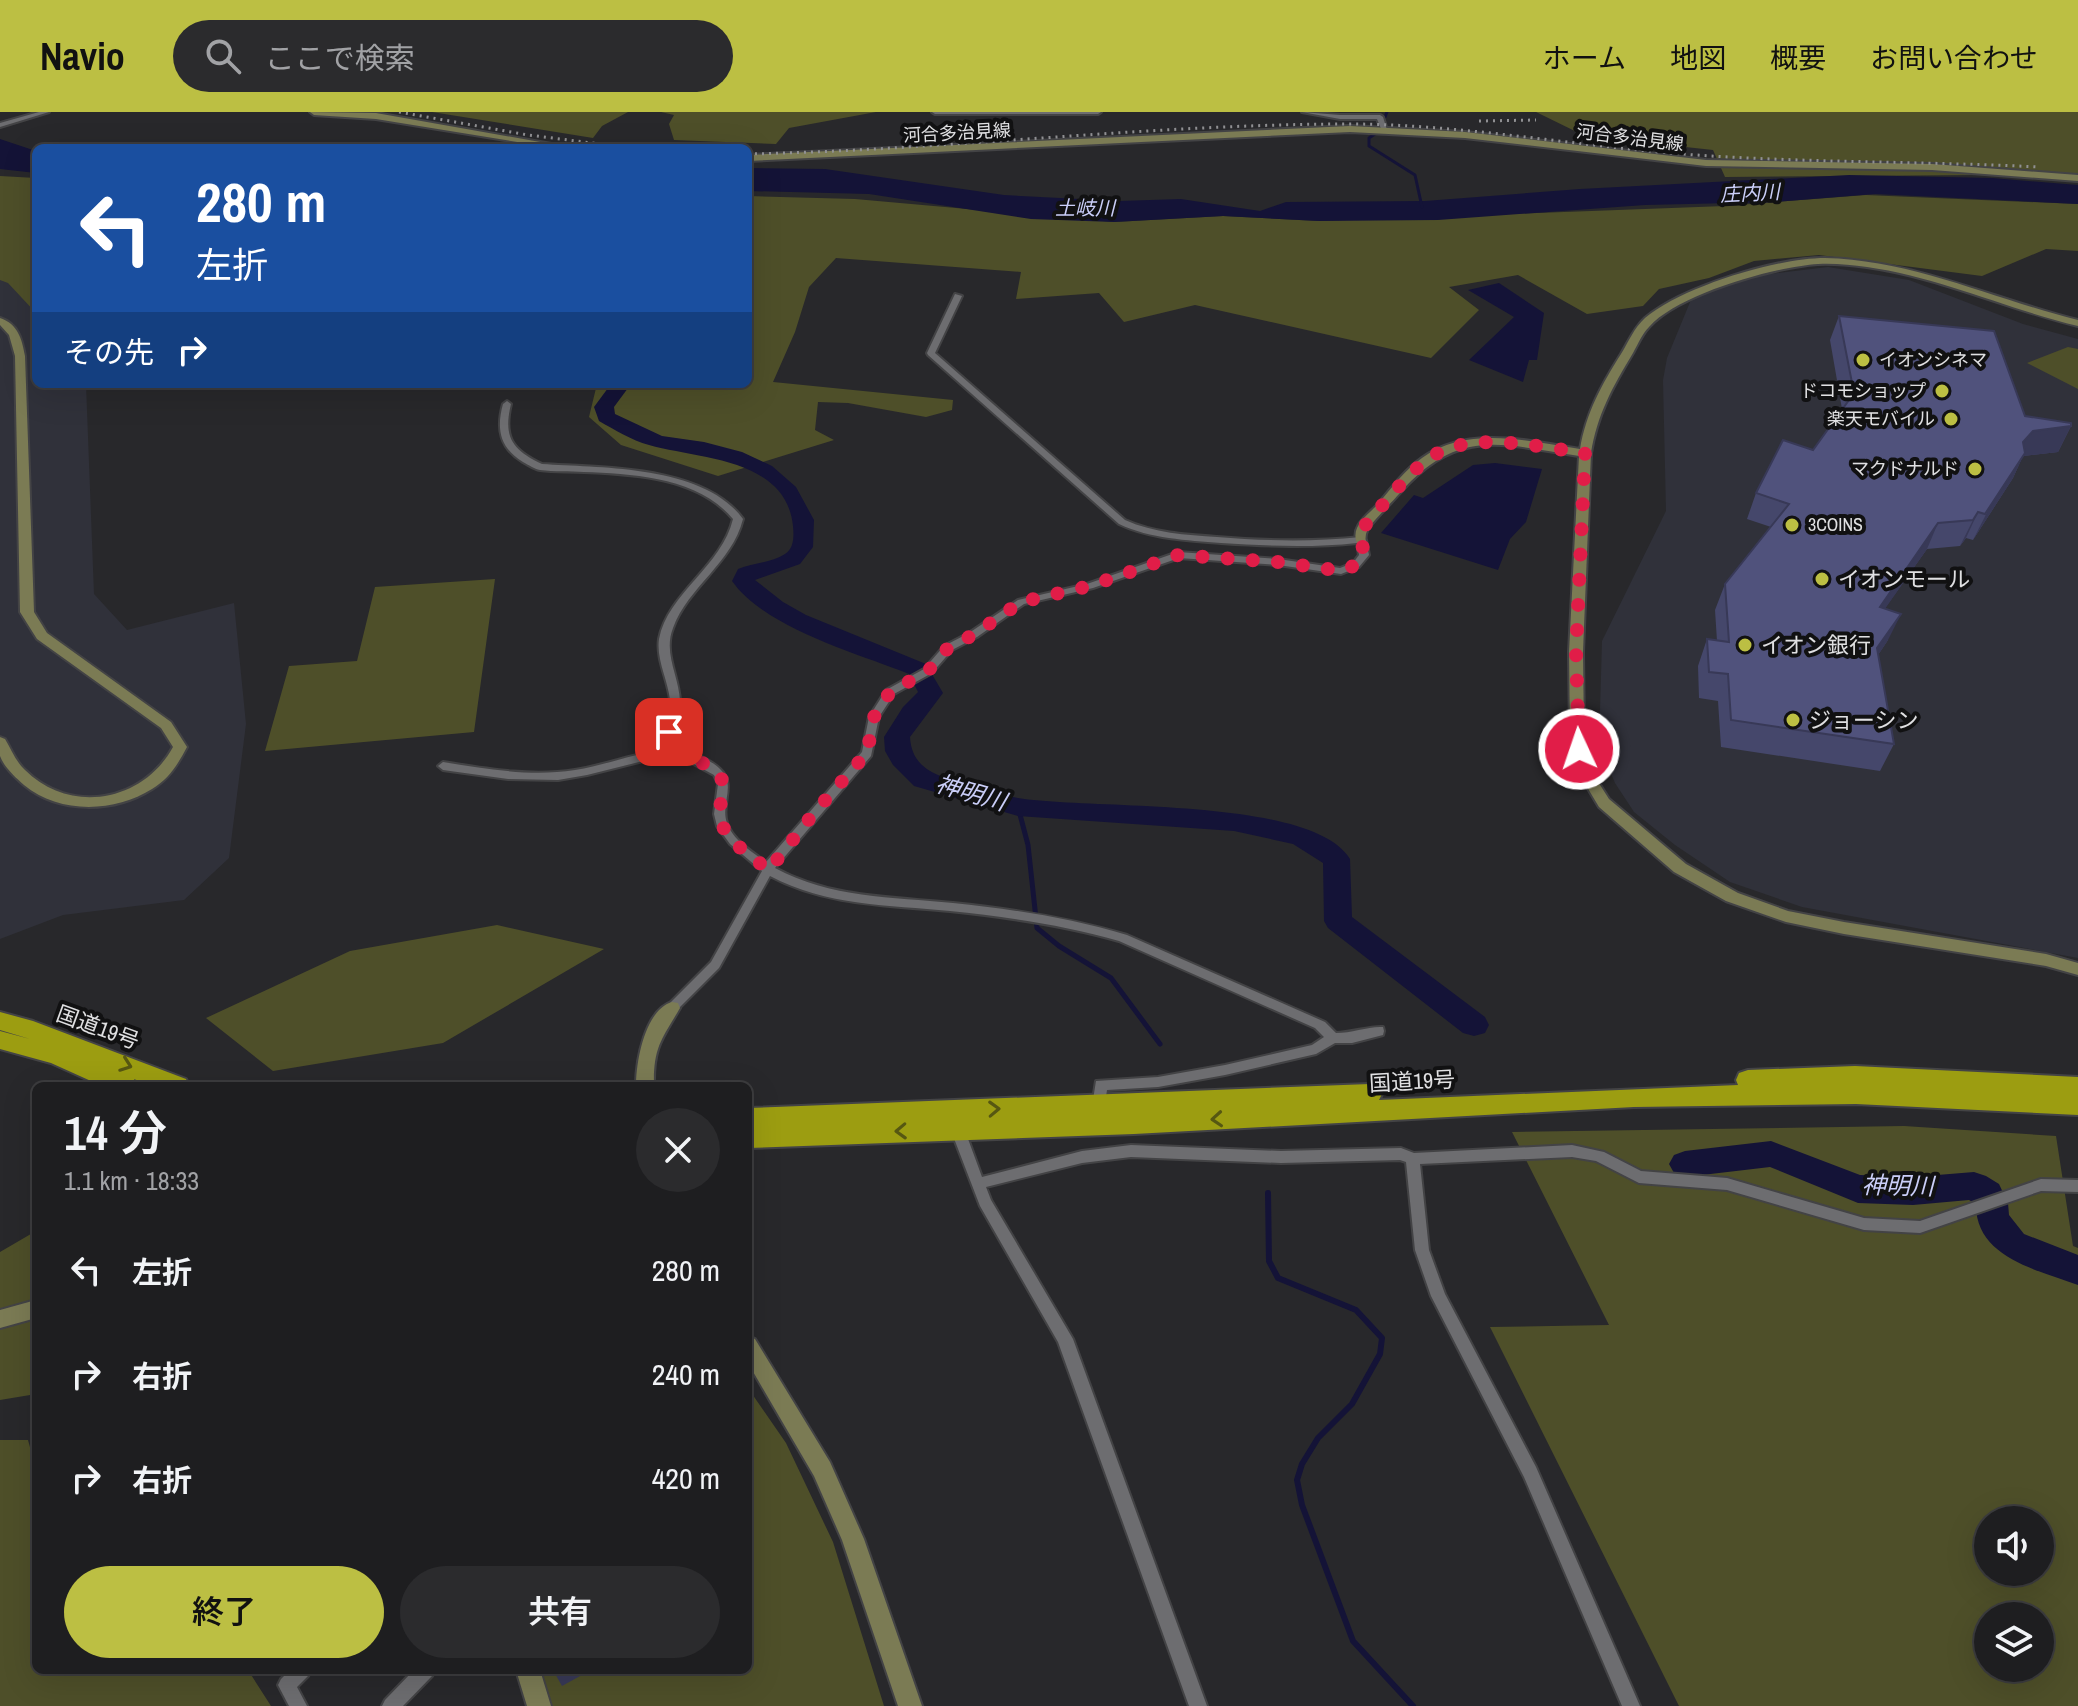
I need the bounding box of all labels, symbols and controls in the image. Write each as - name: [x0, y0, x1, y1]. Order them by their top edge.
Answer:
- search box: [173, 20, 733, 92]
- text: Navio: [40, 31, 125, 82]
- icon: search: [201, 34, 245, 78]
- text: ここで検索: [265, 38, 415, 78]
- text: ホーム: [1543, 39, 1626, 77]
- text: 地図: [1670, 39, 1726, 77]
- text: 概要: [1770, 39, 1826, 77]
- text: お問い合わせ: [1870, 39, 2038, 77]
- street label: 河合多治見線: [902, 117, 1012, 148]
- street label: 河合多治見線: [1575, 119, 1685, 156]
- text: 280 m: [196, 164, 326, 239]
- icon: left: [64, 176, 168, 280]
- water label: 庄内川: [1719, 177, 1783, 208]
- water label: 土岐川: [1055, 194, 1117, 221]
- text: 左折: [196, 241, 268, 289]
- icon: right: [170, 328, 214, 372]
- text: その先: [64, 332, 154, 372]
- place label: イオンシネマ: [1879, 347, 1987, 372]
- marker: イオンシネマ: [1854, 351, 1872, 369]
- place label: ドコモショップ: [1800, 378, 1926, 403]
- marker: ドコモショップ: [1933, 382, 1951, 400]
- place label: 楽天モバイル: [1827, 406, 1935, 431]
- marker: 楽天モバイル: [1942, 410, 1960, 428]
- place label: マクドナルド: [1851, 456, 1959, 481]
- marker: マクドナルド: [1966, 460, 1984, 478]
- place label: 3COINS: [1808, 512, 1863, 537]
- marker: 3COINS: [1783, 516, 1801, 534]
- place label: イオンモール: [1838, 564, 1970, 594]
- marker: イオンモール: [1813, 570, 1831, 588]
- place label: イオン銀行: [1761, 630, 1871, 660]
- marker: イオン銀行: [1736, 636, 1754, 654]
- pin: [635, 698, 703, 766]
- place label: ジョーシン: [1809, 705, 1919, 735]
- position arrow: [1537, 707, 1621, 791]
- icon: arrive: [647, 710, 691, 754]
- marker: ジョーシン: [1784, 711, 1802, 729]
- water label: 神明川: [932, 767, 1013, 818]
- street label: 国道19号: [52, 998, 144, 1056]
- one-way arrow: [119, 1055, 133, 1072]
- street label: 国道19号: [1368, 1064, 1456, 1098]
- text: 14 分: [64, 1100, 167, 1165]
- one-way arrow: [988, 1100, 1001, 1117]
- button: close: [636, 1108, 720, 1192]
- one-way arrow: [1210, 1110, 1223, 1127]
- one-way arrow: [894, 1123, 907, 1140]
- text: 1.1 km · 18:33: [64, 1163, 199, 1198]
- water label: 神明川: [1862, 1168, 1937, 1202]
- icon: left: [64, 1248, 108, 1292]
- text: 280 m: [652, 1250, 720, 1290]
- text: 左折: [132, 1252, 192, 1292]
- icon: right: [64, 1352, 108, 1396]
- text: 240 m: [652, 1354, 720, 1394]
- text: 右折: [132, 1356, 192, 1396]
- icon: right: [64, 1456, 108, 1500]
- text: 420 m: [652, 1458, 720, 1498]
- text: 右折: [132, 1460, 192, 1500]
- map controls: [1974, 1506, 2054, 1682]
- button: sound: [1974, 1506, 2054, 1586]
- button: 終了: [64, 1566, 384, 1658]
- button: 共有: [400, 1566, 720, 1658]
- button: layers: [1974, 1602, 2054, 1682]

